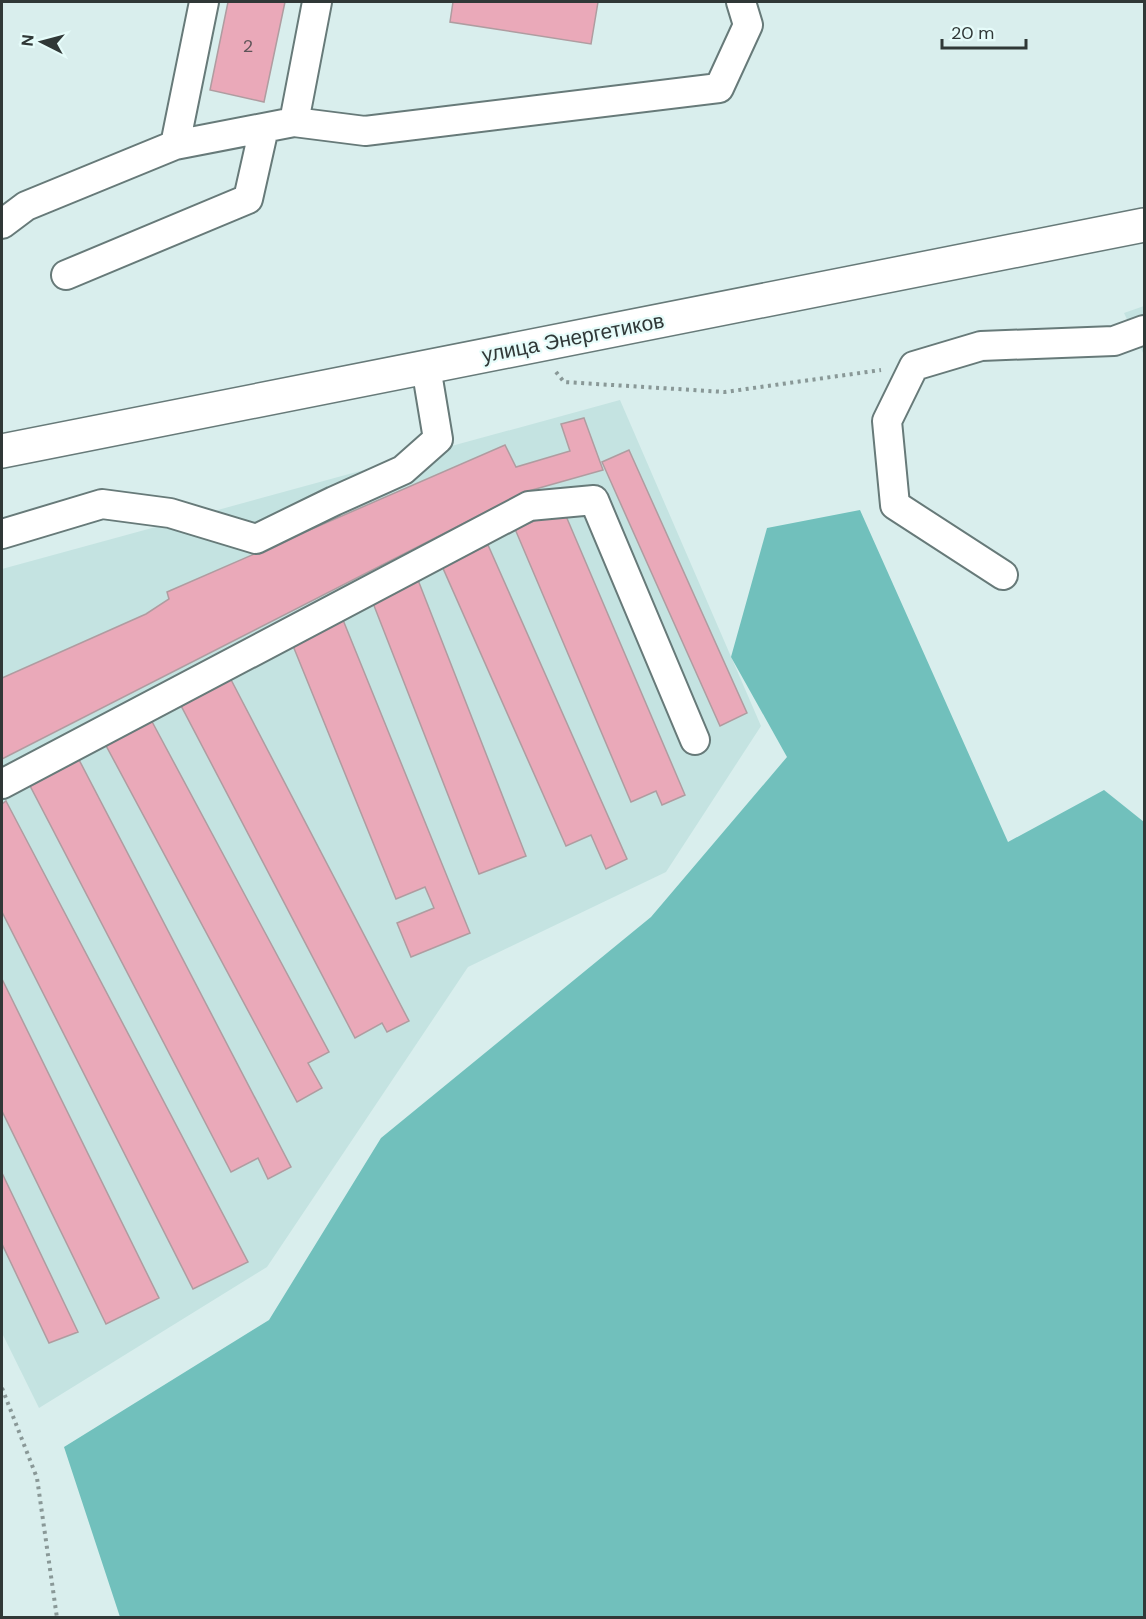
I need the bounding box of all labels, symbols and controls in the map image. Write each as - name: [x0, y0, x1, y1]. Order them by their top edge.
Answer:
- north arrow: [12, 12, 72, 72]
- scale bar: [942, 12, 1026, 50]
- text: 20 m: [951, 21, 994, 45]
- text: N: [17, 34, 39, 47]
- house number: 2: [243, 34, 253, 58]
- street label: улица Энергетиков: [479, 307, 667, 369]

